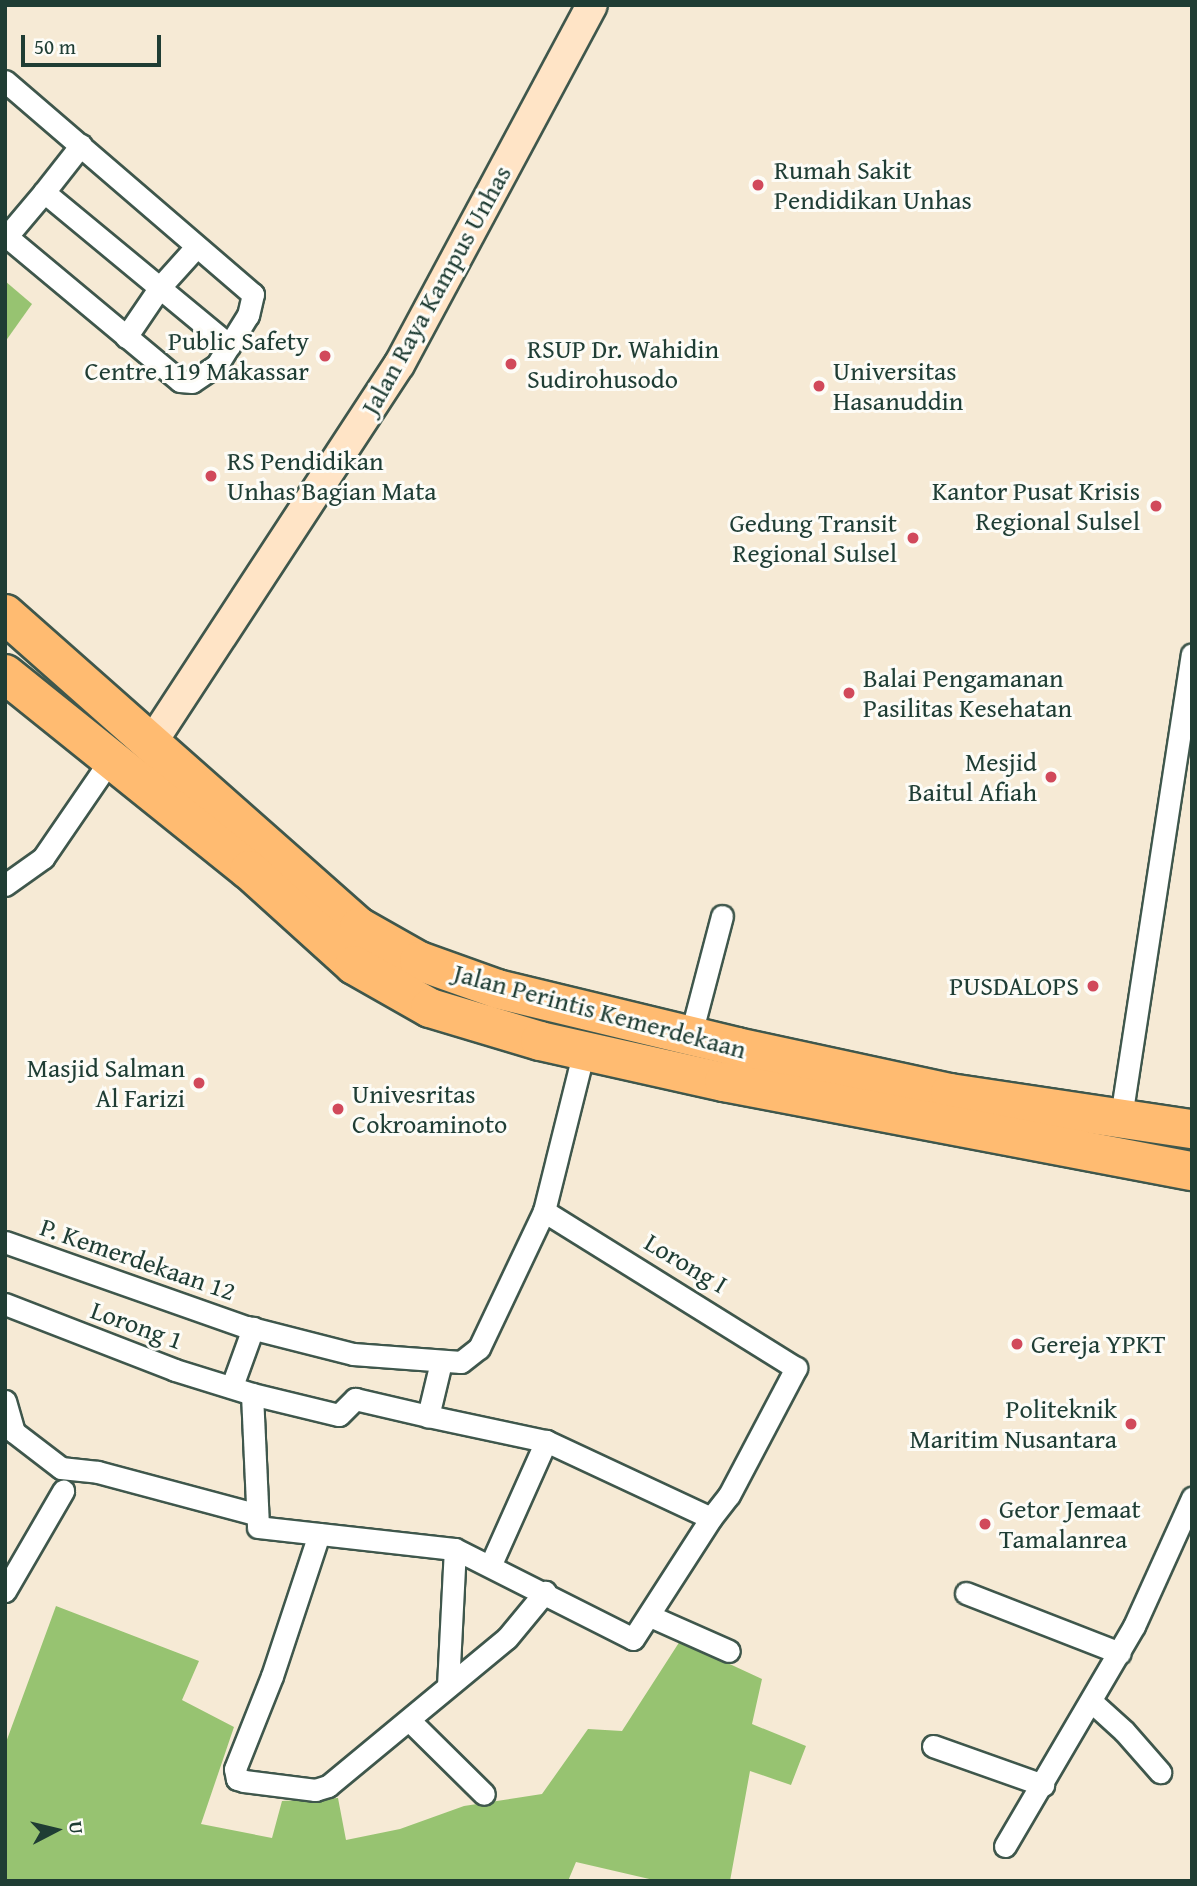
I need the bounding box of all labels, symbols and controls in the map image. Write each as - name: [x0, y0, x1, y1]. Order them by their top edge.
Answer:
- scale bar: [24, 21, 164, 65]
- text: 50 m: [34, 31, 76, 62]
- place label: Rumah Sakit Pendidikan Unhas: [774, 154, 972, 216]
- street label: Jalan Raya Kampus Unhas: [354, 160, 518, 420]
- marker: Rumah Sakit Pendidikan Unhas: [748, 175, 768, 195]
- place label: Public Safety Centre 119 Makassar: [85, 325, 309, 386]
- place label: RSUP Dr. Wahidin Sudirohusodo: [527, 333, 719, 394]
- marker: Public Safety Centre 119 Makassar: [315, 346, 335, 366]
- marker: RSUP Dr. Wahidin Sudirohusodo: [501, 354, 521, 374]
- place label: Universitas Hasanuddin: [833, 355, 963, 416]
- marker: Universitas Hasanuddin: [811, 378, 827, 394]
- place label: RS Pendidikan Unhas Bagian Mata: [227, 445, 437, 506]
- marker: RS Pendidikan Unhas Bagian Mata: [201, 466, 221, 486]
- place label: Kantor Pusat Krisis Regional Sulsel: [932, 475, 1140, 536]
- marker: Kantor Pusat Krisis Regional Sulsel: [1146, 496, 1166, 516]
- place label: Gedung Transit Regional Sulsel: [730, 507, 897, 568]
- marker: Gedung Transit Regional Sulsel: [903, 528, 923, 548]
- place label: Balai Pengamanan Pasilitas Kesehatan: [863, 662, 1072, 724]
- marker: Balai Pengamanan Pasilitas Kesehatan: [841, 685, 857, 701]
- place label: Mesjid Baitul Afiah: [908, 746, 1037, 808]
- marker: Mesjid Baitul Afiah: [1043, 769, 1059, 785]
- street label: Jalan Perintis Kemerdekaan: [450, 957, 750, 1065]
- place label: PUSDALOPS: [949, 970, 1079, 1002]
- marker: PUSDALOPS: [1085, 978, 1101, 994]
- place label: Masjid Salman Al Farizi: [27, 1052, 185, 1114]
- marker: Masjid Salman Al Farizi: [191, 1075, 207, 1091]
- place label: Univesritas Cokroaminoto: [352, 1078, 507, 1140]
- marker: Univesritas Cokroaminoto: [330, 1101, 346, 1117]
- street label: P. Kemerdekaan 12: [36, 1211, 240, 1307]
- street label: Lorong I: [639, 1226, 733, 1300]
- street label: Lorong 1: [87, 1294, 187, 1356]
- place label: Gereja YPKT: [1031, 1328, 1166, 1360]
- marker: Gereja YPKT: [1009, 1336, 1025, 1352]
- place label: Politeknik Maritim Nusantara: [909, 1393, 1117, 1454]
- marker: Politeknik Maritim Nusantara: [1123, 1416, 1139, 1432]
- place label: Getor Jemaat Tamalanrea: [999, 1493, 1141, 1554]
- marker: Getor Jemaat Tamalanrea: [977, 1516, 993, 1532]
- north arrow: [21, 1795, 91, 1865]
- text: U: [62, 1819, 92, 1835]

